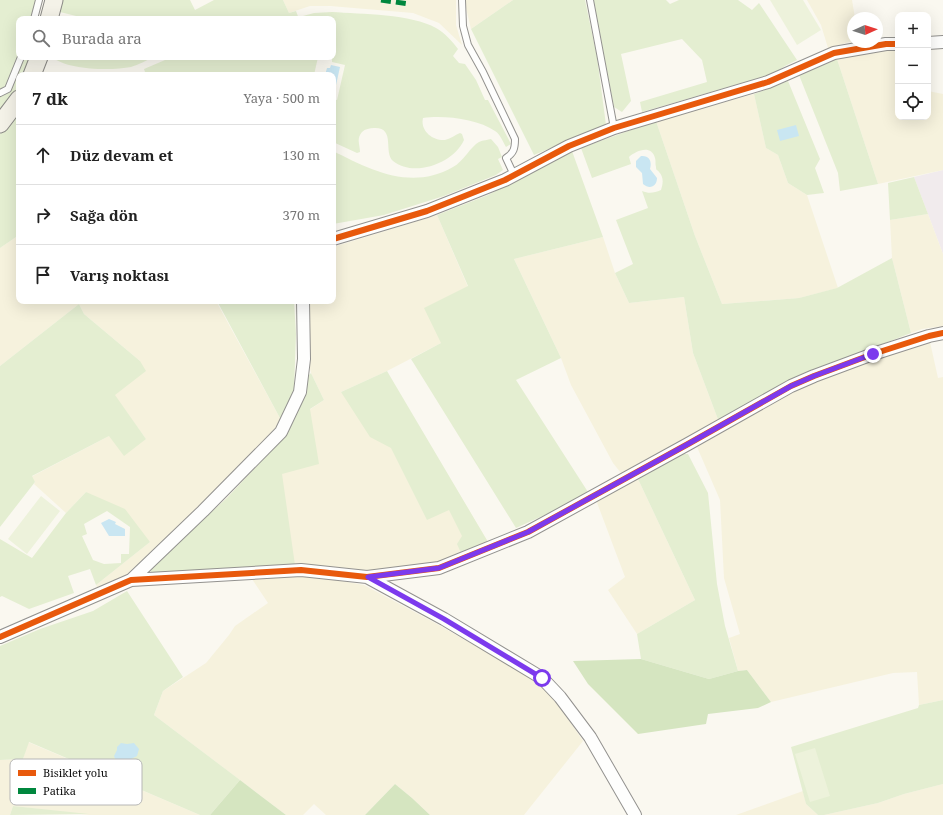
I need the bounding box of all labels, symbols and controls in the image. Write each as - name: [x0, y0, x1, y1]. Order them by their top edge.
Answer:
- north arrow: [847, 12, 883, 48]
- map controls: [895, 12, 931, 120]
- button: +: [895, 12, 931, 48]
- search box: [16, 16, 336, 60]
- icon: search: [30, 27, 52, 49]
- text: Burada ara: [62, 28, 142, 48]
- button: −: [895, 48, 931, 84]
- button: locate: [895, 84, 931, 120]
- text: 7 dk: [32, 87, 68, 110]
- text: Yaya · 500 m: [243, 89, 320, 107]
- icon: ahead: [32, 144, 54, 166]
- text: Düz devam et: [70, 145, 173, 165]
- text: 130 m: [283, 146, 320, 164]
- icon: right: [32, 204, 54, 226]
- text: Sağa dön: [70, 205, 138, 225]
- text: 370 m: [283, 206, 320, 224]
- icon: arrive: [32, 264, 54, 286]
- text: Varış noktası: [70, 265, 169, 285]
- route end: [864, 345, 882, 363]
- route start: [533, 669, 551, 687]
- legend: [10, 759, 142, 805]
- text: Bisiklet yolu: [43, 765, 108, 780]
- text: Patika: [43, 783, 76, 798]

